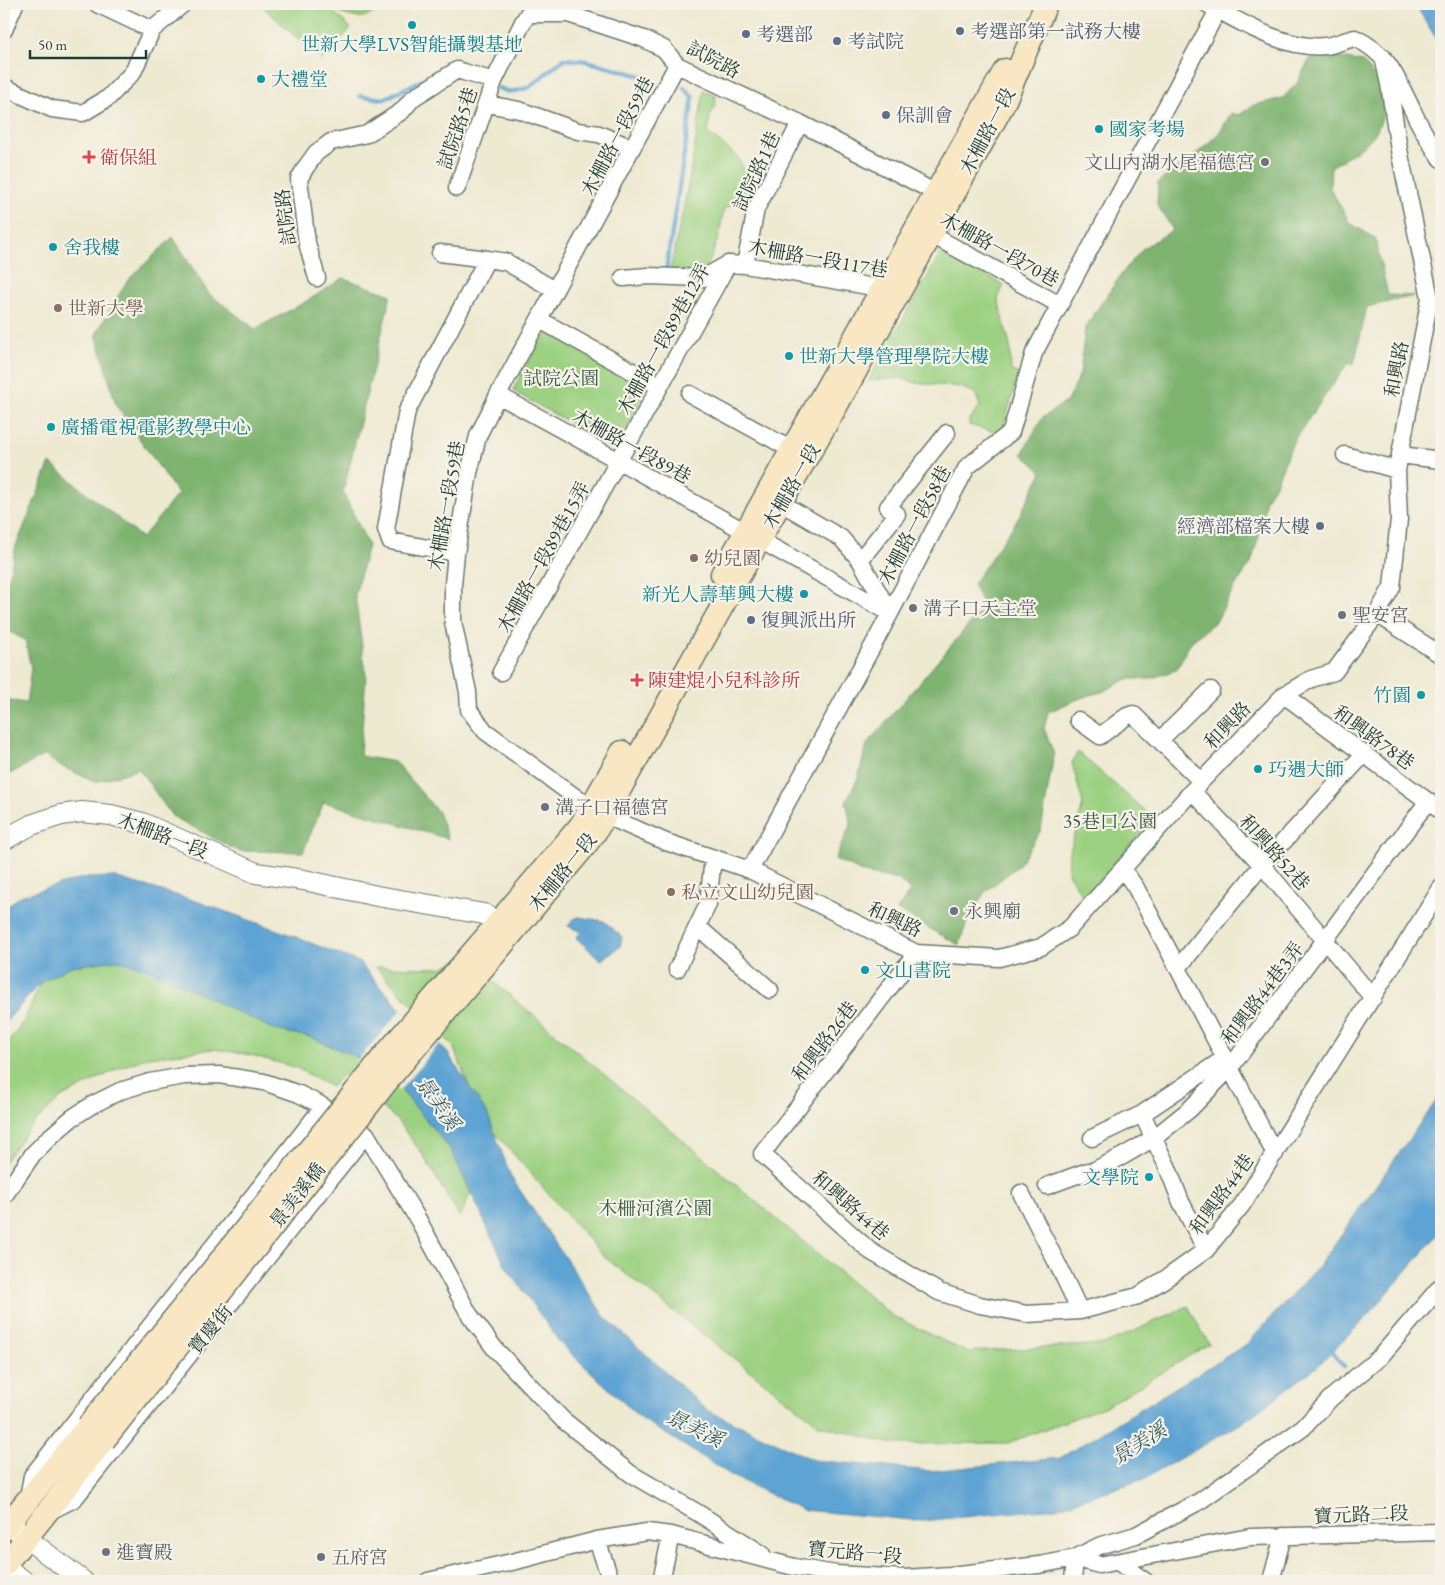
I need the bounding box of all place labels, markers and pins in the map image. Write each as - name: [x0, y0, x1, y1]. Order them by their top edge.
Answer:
- marker: 世新大學LVS智能攝製基地: [406, 19, 418, 31]
- place label: 考選部第一試務大樓: [970, 19, 1141, 44]
- place label: 考選部: [756, 22, 813, 47]
- marker: 考選部第一試務大樓: [954, 25, 966, 37]
- marker: 考選部: [740, 28, 752, 40]
- place label: 考試院: [847, 29, 904, 54]
- place label: 世新大學LVS智能攝製基地: [301, 32, 523, 57]
- marker: 考試院: [831, 35, 843, 47]
- place label: 大禮堂: [271, 67, 328, 92]
- marker: 大禮堂: [255, 73, 267, 85]
- place label: 保訓會: [896, 103, 953, 128]
- marker: 保訓會: [880, 109, 892, 121]
- place label: 國家考場: [1109, 117, 1185, 142]
- marker: 國家考場: [1093, 123, 1105, 135]
- place label: 衛保組: [100, 145, 157, 170]
- marker: 衛保組: [82, 150, 96, 164]
- place label: 文山內湖水尾福德宮: [1084, 150, 1255, 175]
- marker: 文山內湖水尾福德宮: [1259, 156, 1271, 168]
- place label: 舍我樓: [63, 235, 120, 260]
- marker: 舍我樓: [47, 241, 59, 253]
- place label: 世新大學: [68, 296, 144, 321]
- marker: 世新大學: [52, 302, 64, 314]
- place label: 世新大學管理學院大樓: [799, 344, 989, 369]
- marker: 世新大學管理學院大樓: [783, 350, 795, 362]
- place label: 廣播電視電影教學中心: [61, 415, 251, 440]
- marker: 廣播電視電影教學中心: [45, 421, 57, 433]
- place label: 經濟部檔案大樓: [1177, 514, 1310, 539]
- marker: 經濟部檔案大樓: [1314, 520, 1326, 532]
- place label: 幼兒園: [704, 546, 761, 571]
- marker: 幼兒園: [688, 552, 700, 564]
- place label: 新光人壽華興大樓: [642, 582, 794, 607]
- marker: 新光人壽華興大樓: [798, 588, 810, 600]
- place label: 溝子口天主堂: [923, 596, 1037, 621]
- marker: 溝子口天主堂: [907, 602, 919, 614]
- place label: 聖安宮: [1352, 603, 1409, 628]
- place label: 復興派出所: [761, 608, 856, 633]
- marker: 聖安宮: [1336, 609, 1348, 621]
- marker: 復興派出所: [745, 614, 757, 626]
- place label: 陳建焜小兒科診所: [648, 668, 800, 693]
- marker: 陳建焜小兒科診所: [630, 673, 644, 687]
- place label: 竹園: [1373, 683, 1411, 708]
- marker: 竹園: [1415, 689, 1427, 701]
- place label: 巧遇大師: [1268, 757, 1344, 782]
- marker: 巧遇大師: [1252, 763, 1264, 775]
- place label: 溝子口福德宮: [555, 795, 669, 820]
- marker: 溝子口福德宮: [539, 801, 551, 813]
- place label: 私立文山幼兒園: [681, 880, 814, 905]
- marker: 私立文山幼兒園: [665, 886, 677, 898]
- place label: 永興廟: [964, 899, 1021, 924]
- marker: 永興廟: [948, 905, 960, 917]
- place label: 文山書院: [875, 958, 951, 983]
- marker: 文山書院: [859, 964, 871, 976]
- place label: 文學院: [1082, 1165, 1139, 1190]
- marker: 文學院: [1143, 1171, 1155, 1183]
- place label: 進寶殿: [116, 1540, 173, 1565]
- place label: 五府宮: [331, 1545, 388, 1570]
- marker: 進寶殿: [100, 1546, 112, 1558]
- marker: 五府宮: [315, 1551, 327, 1563]

